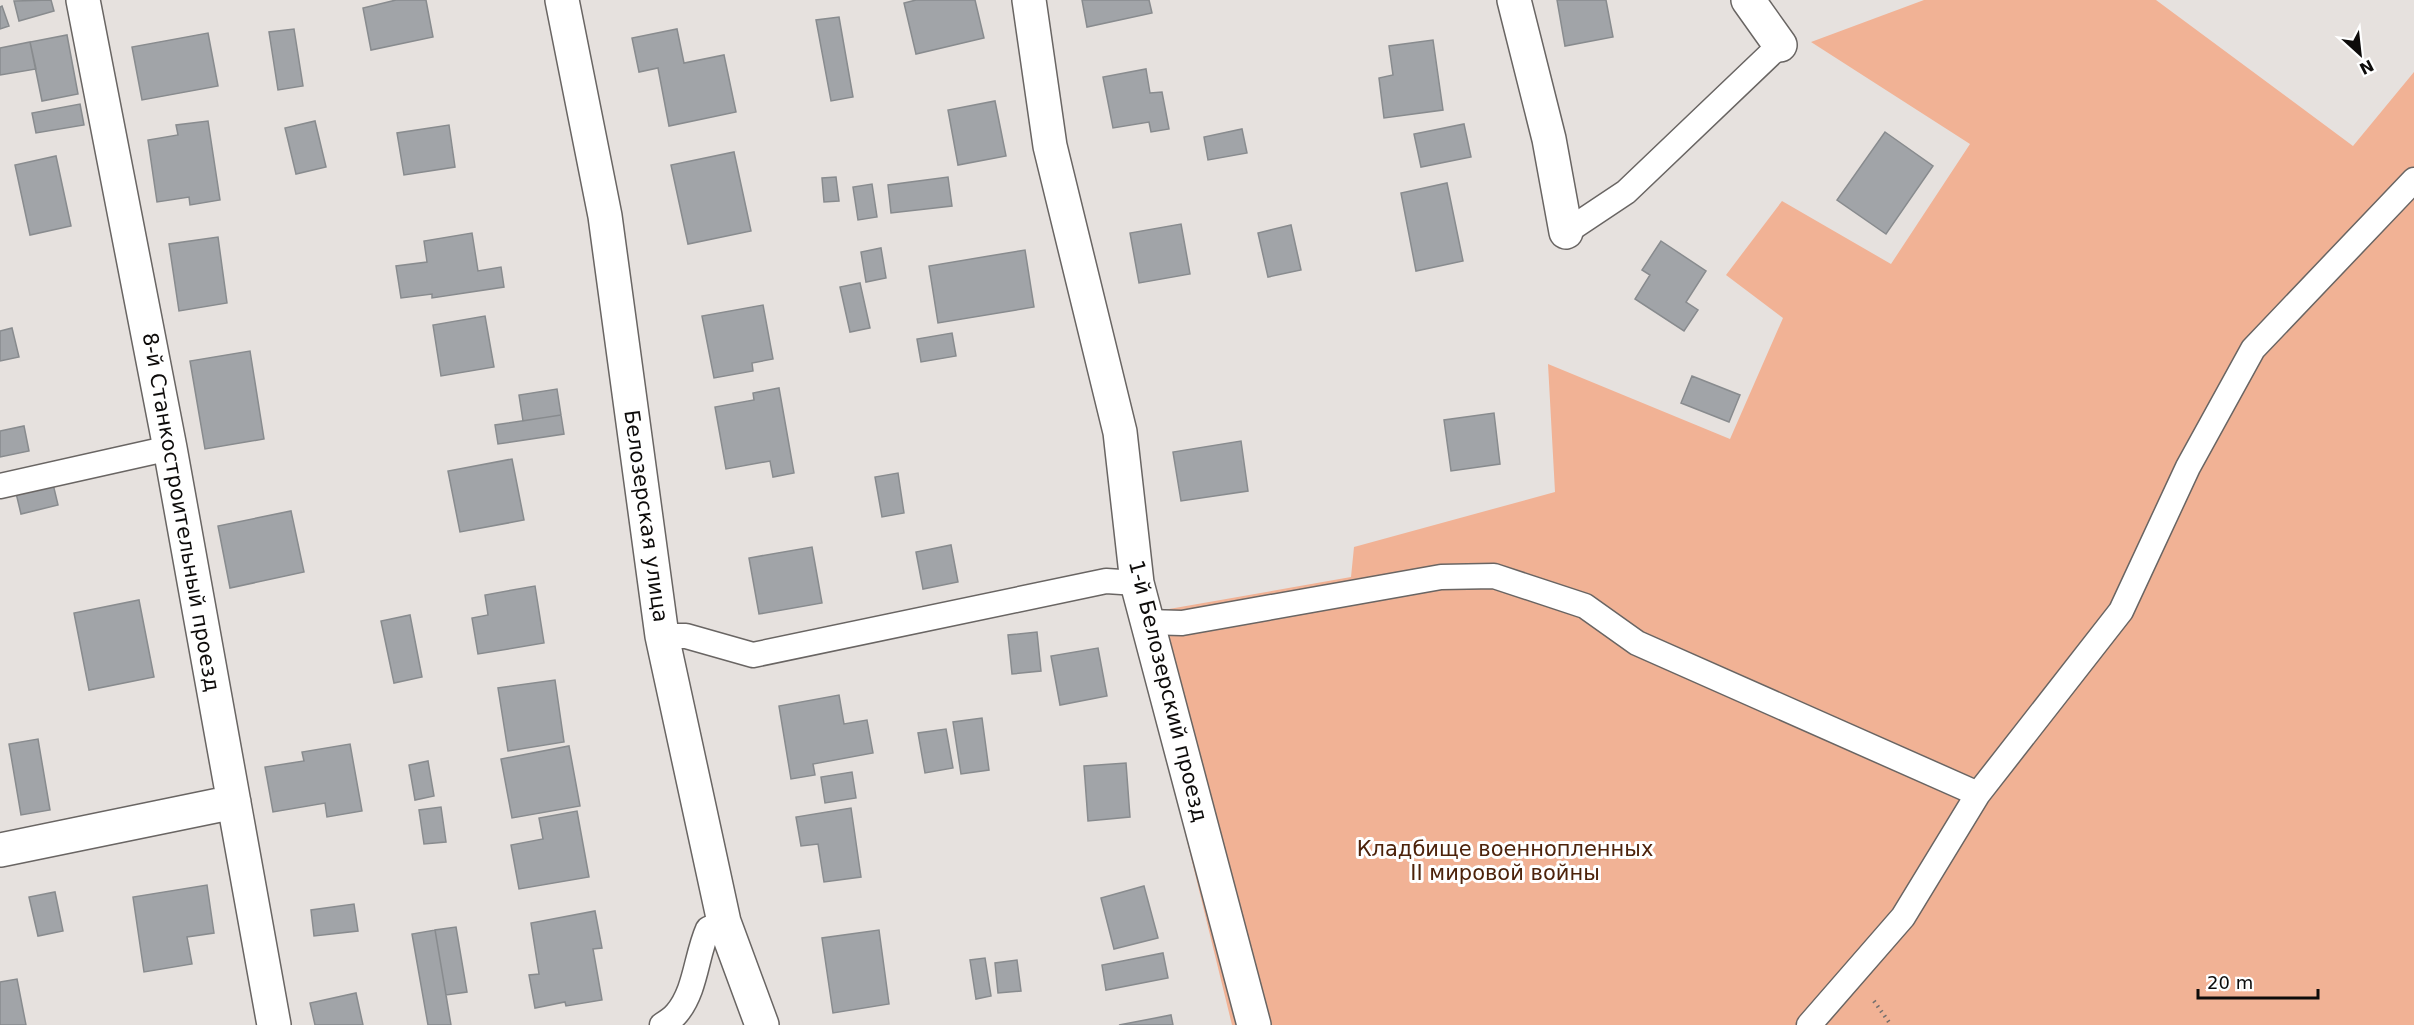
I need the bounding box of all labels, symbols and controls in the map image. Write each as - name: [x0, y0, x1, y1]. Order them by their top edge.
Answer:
- north arrow: [2330, 24, 2390, 84]
- text: N: [2356, 55, 2377, 78]
- street label: 8-й Станкостроительный проезд: [138, 331, 224, 693]
- street label: Белозерская улица: [619, 408, 673, 624]
- street label: 1-й Белозерский проезд: [1124, 558, 1212, 824]
- park label: Кладбище военнопленных II мировой войны: [1357, 837, 1653, 885]
- scale bar: [2198, 962, 2318, 1000]
- text: 20 m: [2207, 972, 2253, 993]

